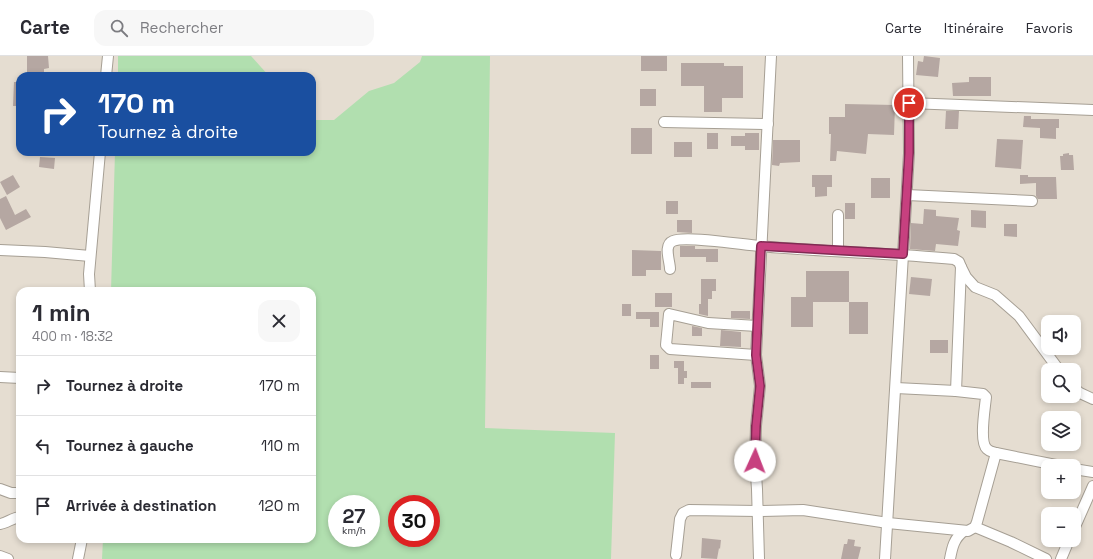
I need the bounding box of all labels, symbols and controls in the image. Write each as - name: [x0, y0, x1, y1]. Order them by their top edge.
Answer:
- search box: [94, 10, 374, 46]
- text: Carte: [20, 15, 70, 40]
- icon: search: [108, 17, 130, 39]
- text: Rechercher: [140, 18, 224, 37]
- text: Carte: [885, 19, 922, 37]
- text: Itinéraire: [944, 19, 1004, 37]
- text: Favoris: [1026, 19, 1073, 37]
- text: 170 m: [98, 85, 175, 121]
- pin: [892, 86, 926, 120]
- icon: right: [32, 88, 84, 140]
- icon: arrive: [898, 92, 920, 114]
- text: Tournez à droite: [98, 120, 238, 143]
- text: 1 min: [32, 297, 91, 328]
- button: close: [258, 300, 300, 342]
- map controls: [1041, 315, 1081, 547]
- button: sound: [1041, 315, 1081, 355]
- text: 400 m · 18:32: [32, 328, 113, 345]
- button: search: [1041, 363, 1081, 403]
- icon: right: [32, 375, 54, 397]
- text: Tournez à droite: [66, 376, 183, 395]
- text: 170 m: [259, 376, 300, 395]
- button: layers: [1041, 411, 1081, 451]
- icon: left: [32, 435, 54, 457]
- text: Tournez à gauche: [66, 436, 194, 455]
- text: 110 m: [261, 436, 300, 455]
- position arrow: [734, 440, 776, 482]
- button: +: [1041, 459, 1081, 499]
- icon: arrive: [32, 495, 54, 517]
- speed limit sign: 30: [388, 495, 440, 547]
- text: Arrivée à destination: [66, 496, 216, 515]
- text: 120 m: [258, 496, 300, 515]
- text: 27: [343, 503, 365, 529]
- button: −: [1041, 507, 1081, 547]
- text: km/h: [342, 524, 366, 537]

